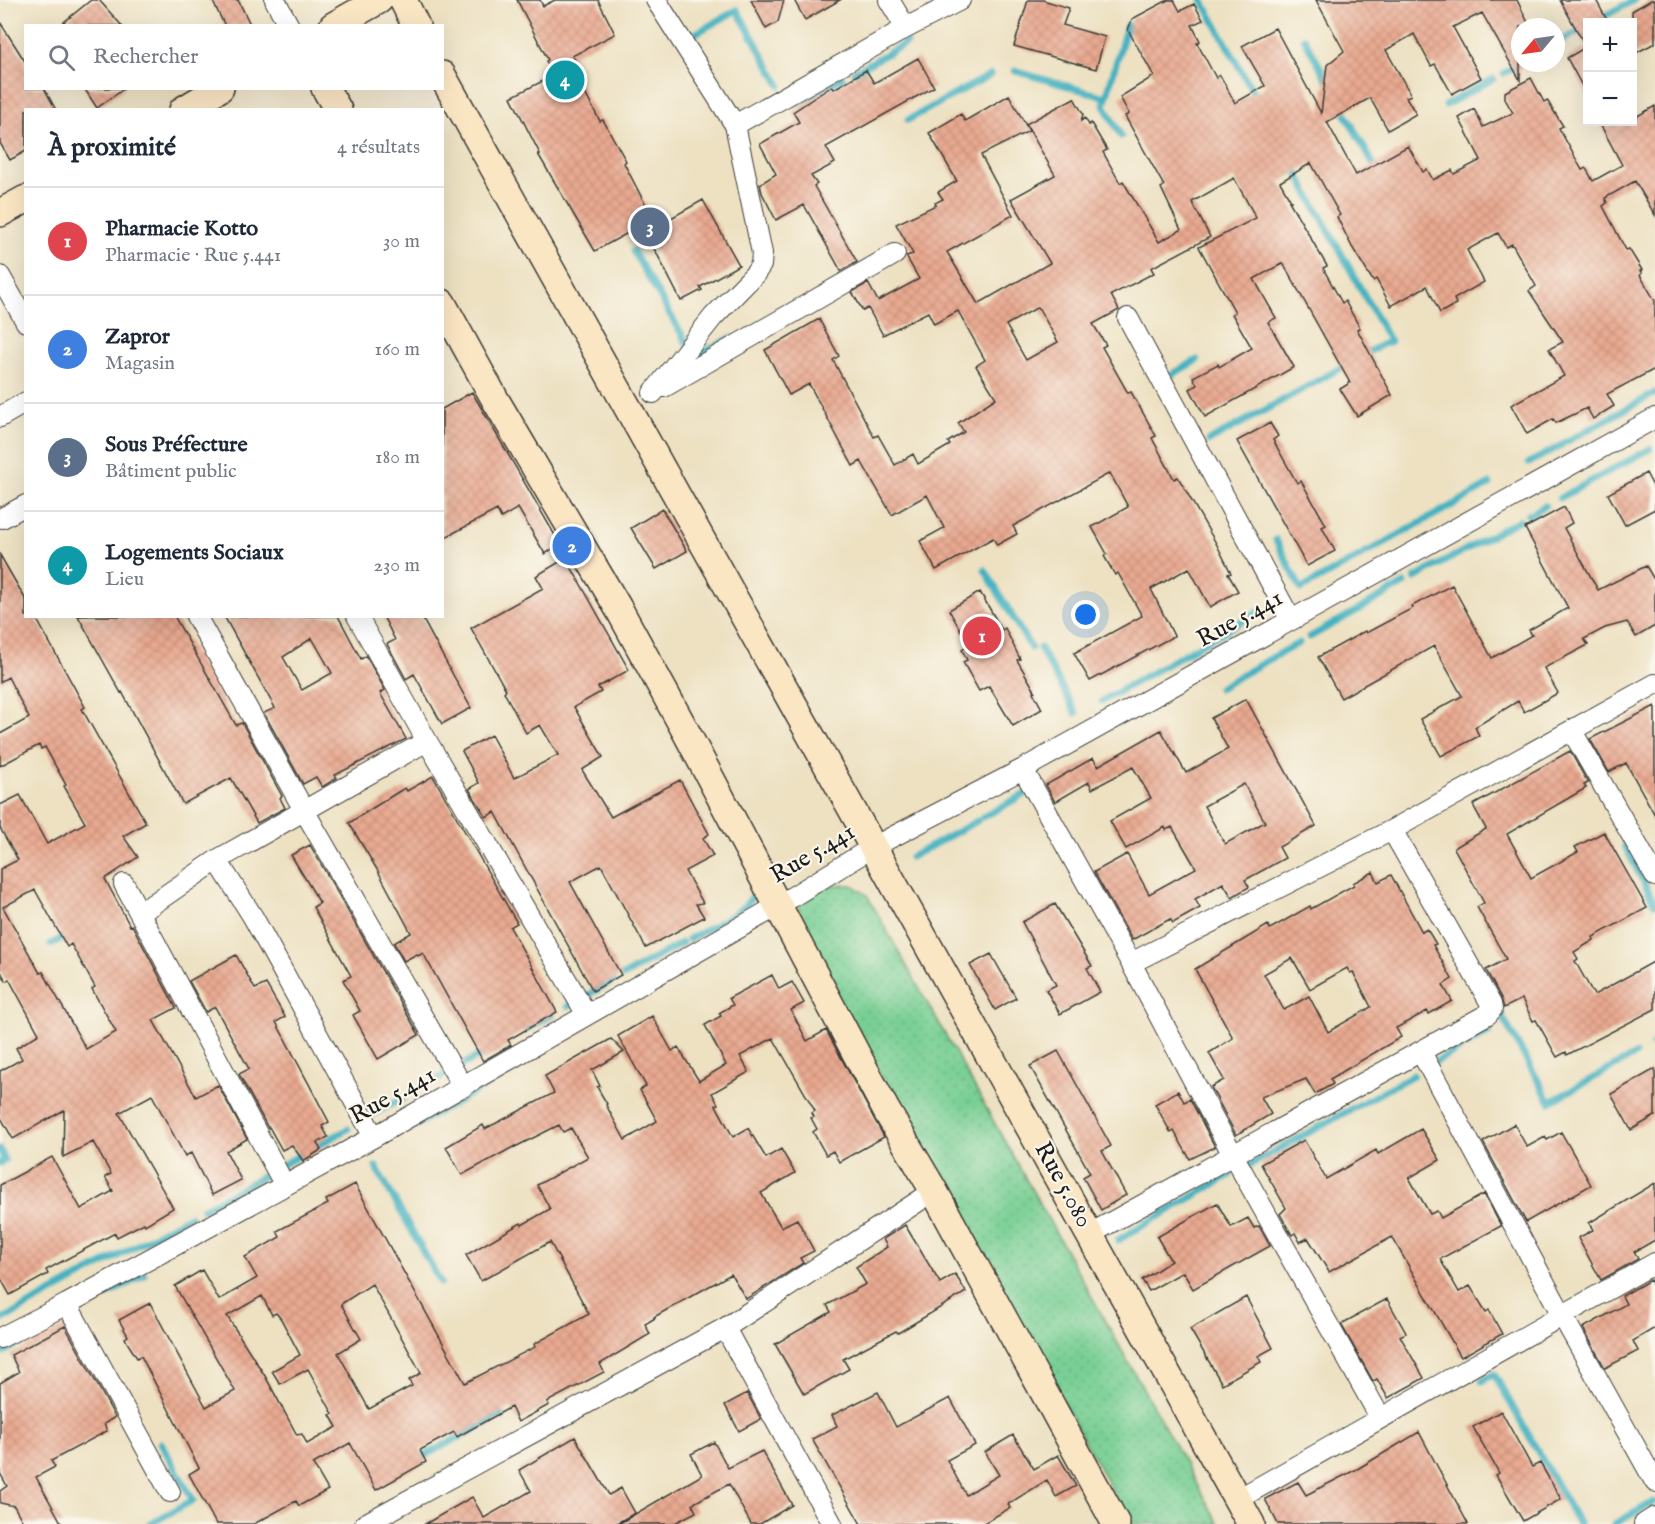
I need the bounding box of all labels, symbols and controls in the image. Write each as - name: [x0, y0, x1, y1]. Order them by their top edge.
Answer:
- north arrow: [1511, 18, 1565, 72]
- map controls: [1583, 18, 1637, 126]
- button: +: [1583, 18, 1637, 72]
- search box: [24, 24, 444, 90]
- icon: search: [45, 41, 78, 74]
- text: Rechercher: [93, 43, 198, 71]
- pin: 4: [546, 58, 584, 103]
- button: −: [1583, 72, 1637, 126]
- text: À proximité: [48, 131, 176, 164]
- text: 4 résultats: [337, 135, 420, 160]
- pin: 3: [630, 204, 670, 250]
- text: Pharmacie Kotto: [105, 215, 258, 243]
- text: 1: [64, 229, 71, 254]
- text: 30 m: [383, 229, 420, 254]
- text: Pharmacie · Rue 5.441: [105, 243, 281, 268]
- text: Zapror: [105, 323, 170, 351]
- text: 2: [63, 337, 72, 362]
- text: 160 m: [374, 337, 420, 362]
- text: Magasin: [105, 351, 175, 376]
- text: Sous Préfecture: [105, 431, 247, 459]
- text: 3: [64, 445, 71, 470]
- text: 180 m: [375, 445, 420, 470]
- text: Bâtiment public: [105, 459, 237, 484]
- pin: 2: [552, 524, 592, 568]
- text: Logements Sociaux: [105, 539, 284, 567]
- text: 4: [63, 553, 72, 578]
- text: 230 m: [374, 553, 420, 578]
- text: Lieu: [105, 567, 144, 592]
- street label: Rue 5.441: [1192, 583, 1288, 655]
- your location: [1071, 600, 1100, 629]
- pin: 1: [962, 614, 1002, 658]
- street label: Rue 5.441: [765, 817, 861, 891]
- street label: Rue 5.441: [345, 1060, 441, 1132]
- street label: Rue 5.080: [1027, 1137, 1099, 1233]

